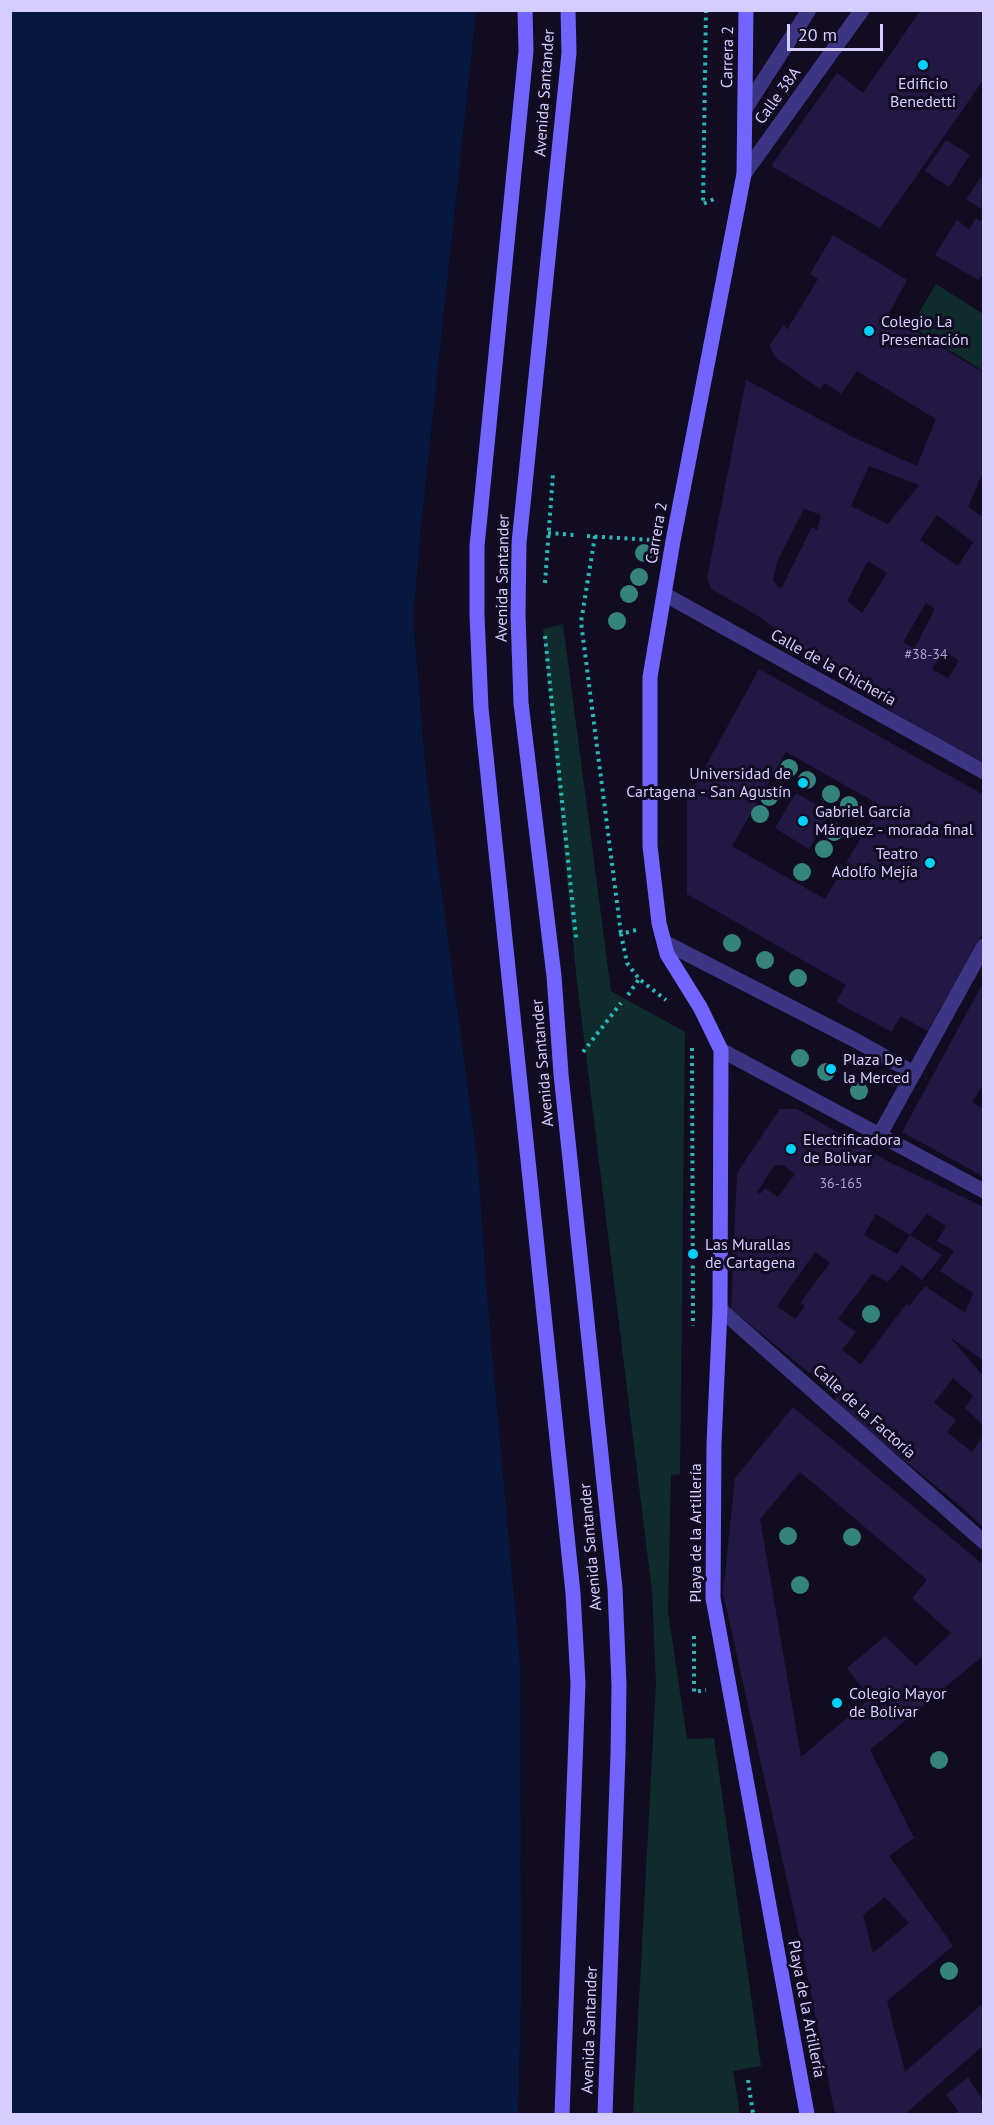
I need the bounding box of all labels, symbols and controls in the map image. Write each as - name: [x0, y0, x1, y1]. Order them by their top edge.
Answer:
- scale bar: [790, 12, 886, 50]
- text: 20 m: [798, 23, 837, 46]
- street label: Carrera 2: [718, 26, 738, 88]
- street label: Avenida Santander: [531, 29, 559, 157]
- marker: Edificio Benedetti: [916, 58, 930, 72]
- street label: Calle 38A: [751, 64, 805, 128]
- place label: Edificio Benedetti: [890, 74, 956, 112]
- place label: Colegio La Presentación: [881, 312, 969, 350]
- marker: Colegio La Presentación: [862, 324, 876, 338]
- street label: Carrera 2: [642, 501, 672, 565]
- street label: Avenida Santander: [492, 514, 514, 642]
- street label: Calle de la Chichería: [767, 626, 899, 710]
- house number: #38-34: [904, 647, 948, 663]
- place label: Universidad de Cartagena - San Agustín: [626, 764, 791, 802]
- marker: Universidad de Cartagena - San Agustín: [796, 776, 810, 790]
- place label: Gabriel García Márquez - morada final: [815, 802, 973, 840]
- marker: Gabriel García Márquez - morada final: [796, 814, 810, 828]
- place label: Teatro Adolfo Mejía: [832, 844, 918, 882]
- marker: Teatro Adolfo Mejía: [923, 856, 937, 870]
- street label: Avenida Santander: [528, 999, 558, 1127]
- place label: Plaza De la Merced: [843, 1050, 910, 1088]
- marker: Plaza De la Merced: [824, 1062, 838, 1076]
- place label: Electrificadora de Bolivar: [803, 1130, 901, 1168]
- marker: Electrificadora de Bolivar: [784, 1142, 798, 1156]
- house number: 36-165: [819, 1176, 863, 1192]
- place label: Las Murallas de Cartagena: [705, 1235, 795, 1273]
- marker: Las Murallas de Cartagena: [686, 1247, 700, 1261]
- street label: Calle de la Factoría: [809, 1361, 919, 1463]
- street label: Playa de la Artillería: [686, 1463, 706, 1603]
- street label: Avenida Santander: [576, 1483, 606, 1611]
- place label: Colegio Mayor de Bolívar: [849, 1684, 946, 1722]
- marker: Colegio Mayor de Bolívar: [830, 1696, 844, 1710]
- street label: Playa de la Artillería: [783, 1939, 829, 2079]
- street label: Avenida Santander: [578, 1966, 602, 2094]

